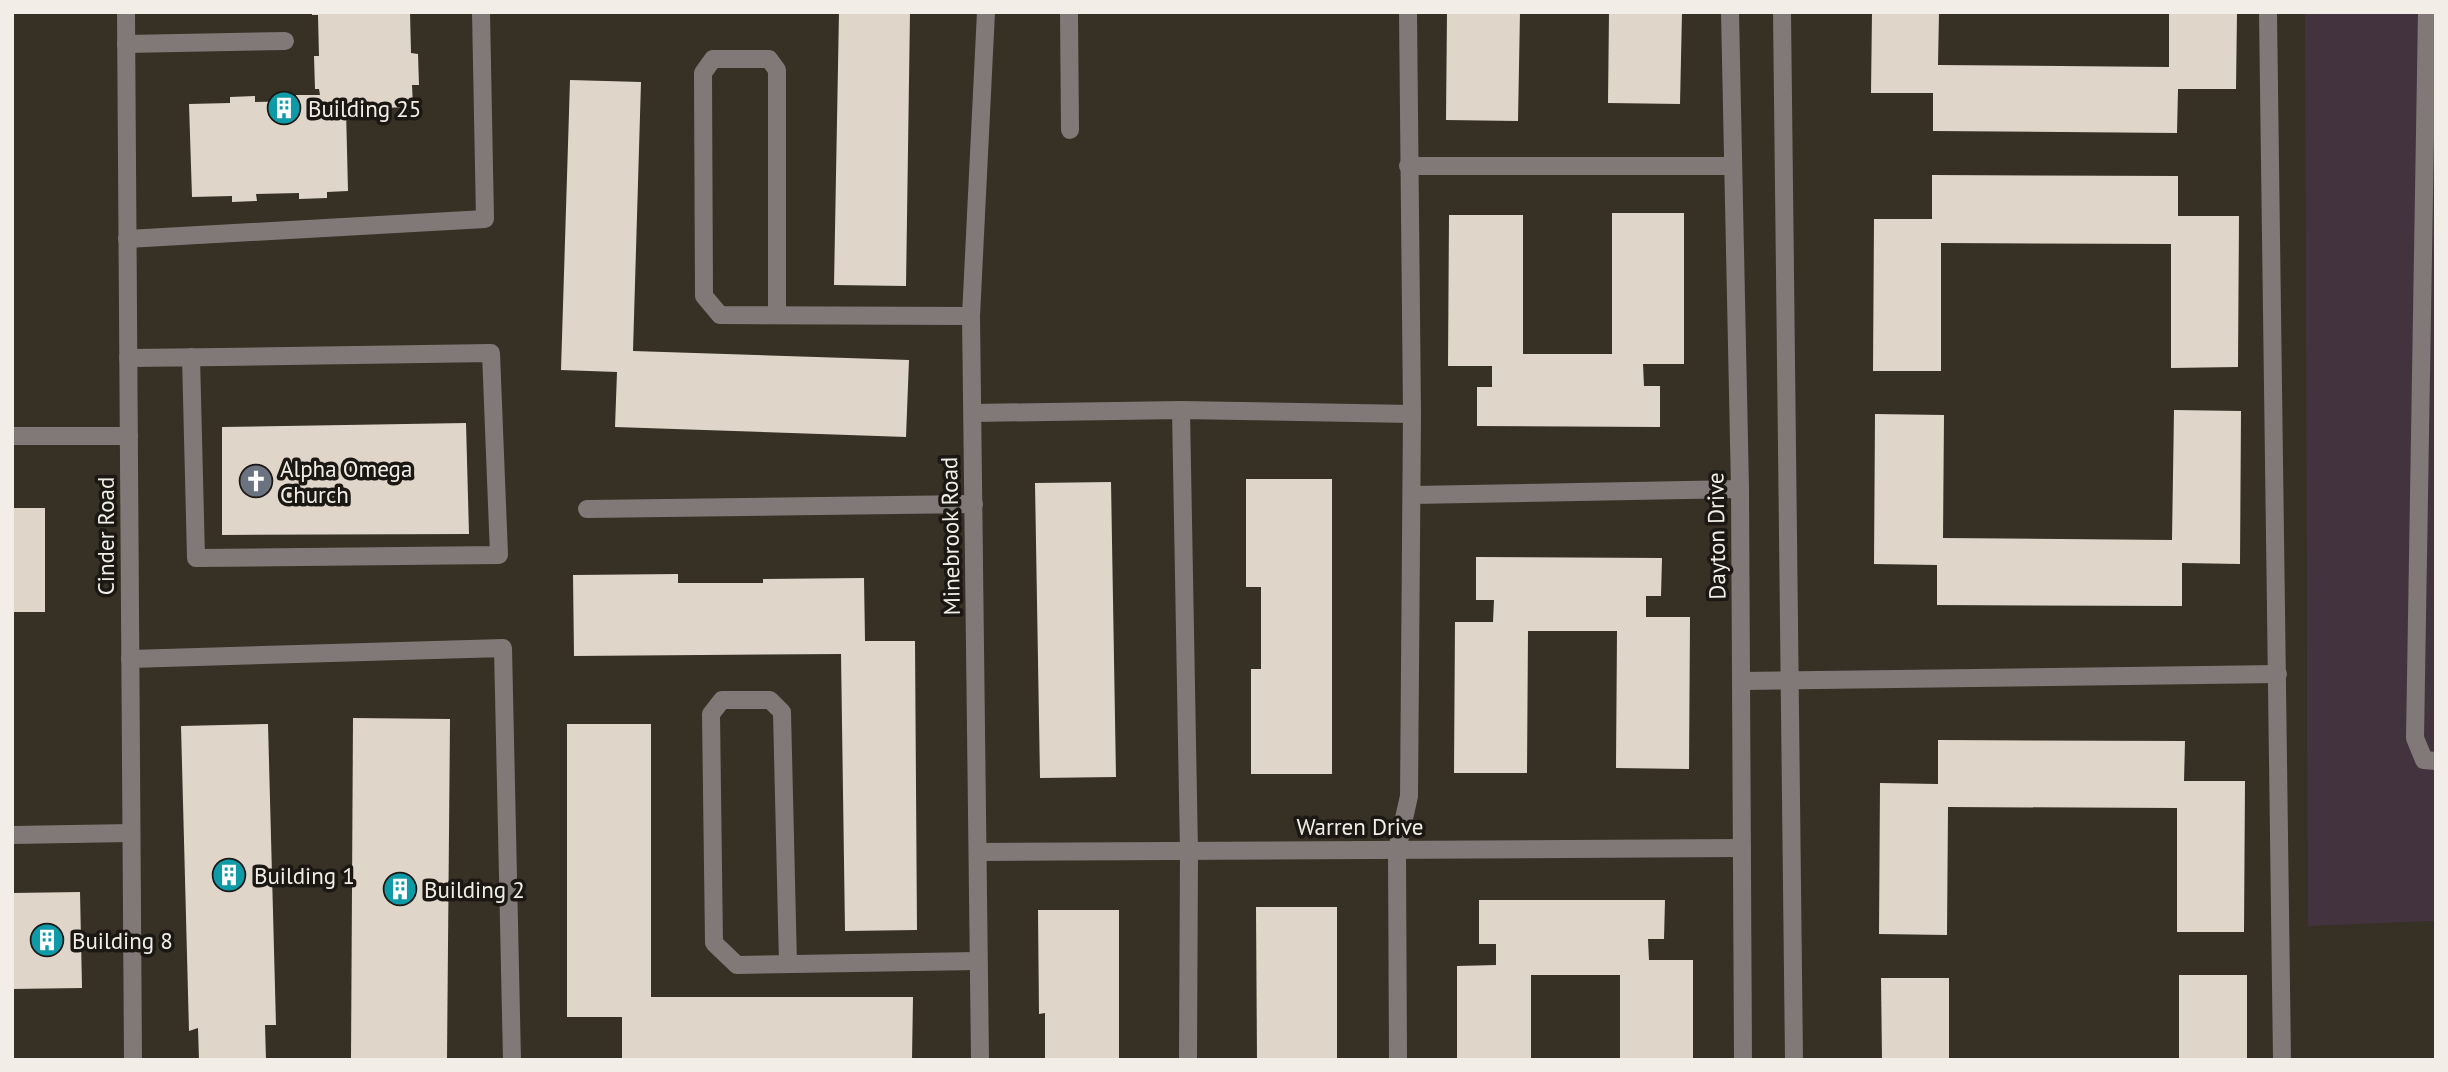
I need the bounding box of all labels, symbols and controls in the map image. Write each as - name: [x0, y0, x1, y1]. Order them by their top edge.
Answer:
- building icon: Building 25: [265, 89, 303, 127]
- place label: Building 25: [308, 94, 421, 123]
- place label: Alpha Omega Church: [280, 454, 412, 509]
- street label: Minebrook Road: [934, 456, 966, 616]
- church icon: Alpha Omega Church: [237, 462, 275, 500]
- street label: Dayton Drive: [1700, 472, 1732, 600]
- street label: Cinder Road: [91, 477, 120, 595]
- street label: Warren Drive: [1296, 812, 1424, 841]
- building icon: Building 1: [210, 856, 248, 894]
- place label: Building 1: [254, 861, 355, 890]
- building icon: Building 2: [381, 870, 419, 908]
- place label: Building 2: [424, 875, 525, 904]
- building icon: Building 8: [28, 921, 66, 959]
- place label: Building 8: [72, 926, 173, 955]

